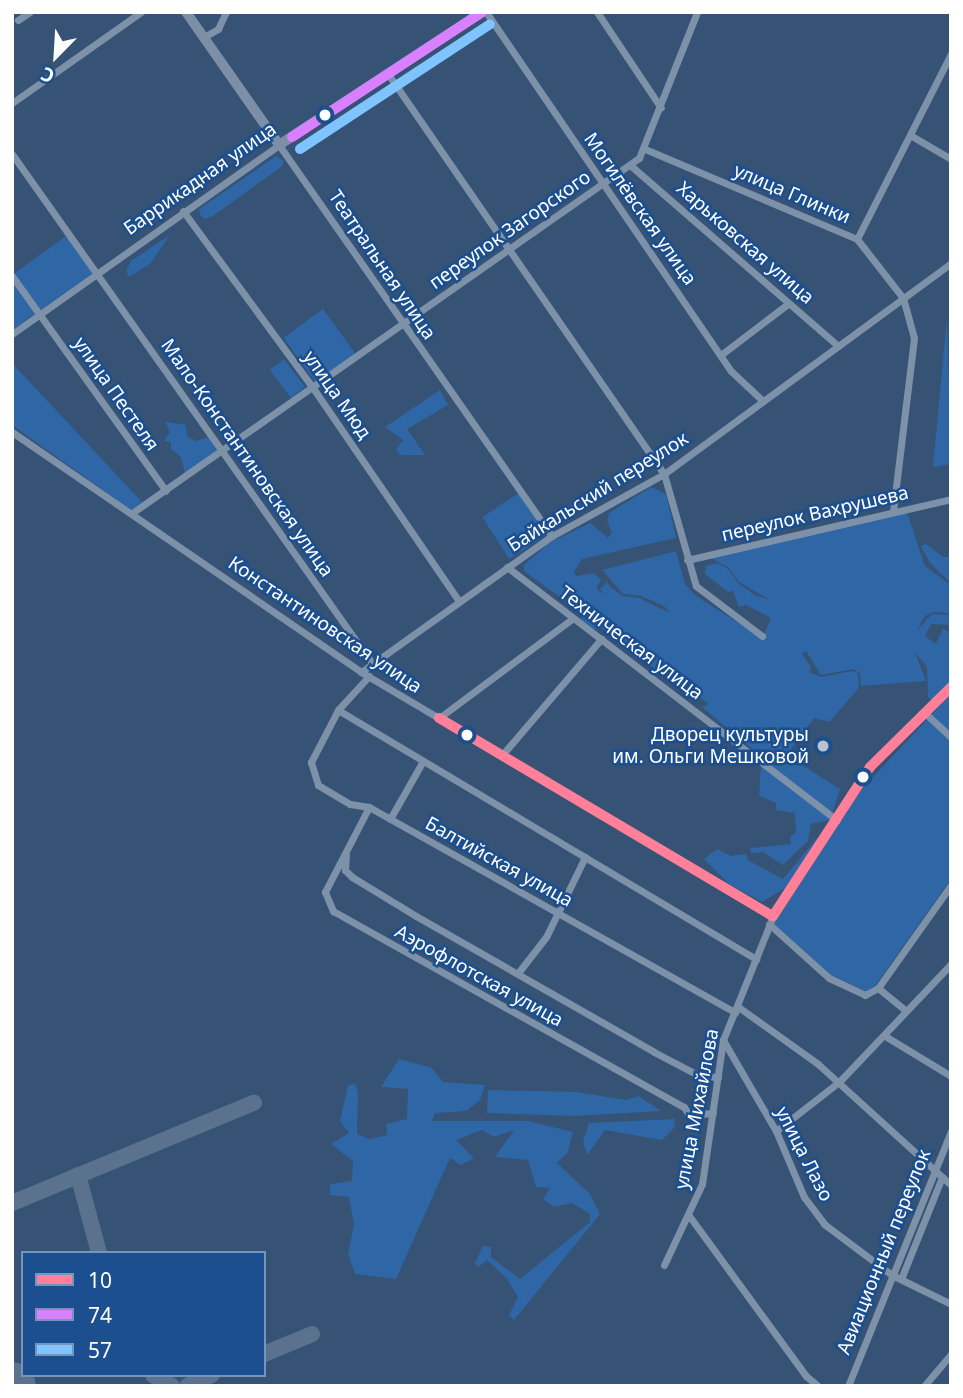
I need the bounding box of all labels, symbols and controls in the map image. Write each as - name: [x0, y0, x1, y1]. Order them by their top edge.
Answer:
- north arrow: [21, 21, 91, 91]
- text: С: [37, 61, 58, 90]
- unlabelled marker: [318, 108, 332, 122]
- street label: Баррикадная улица: [119, 118, 281, 240]
- street label: Могилёвская улица: [579, 129, 701, 289]
- street label: улица Глинки: [730, 159, 854, 229]
- street label: переулок Загорского: [425, 166, 595, 294]
- street label: Харьковская улица: [672, 177, 818, 309]
- street label: Театральная улица: [324, 186, 440, 344]
- street label: улица Пестеля: [68, 333, 164, 455]
- street label: Мало-Константиновская улица: [156, 335, 338, 581]
- street label: улица Мюд: [298, 346, 376, 444]
- street label: Байкальский переулок: [504, 427, 692, 557]
- street label: переулок Вахрушева: [719, 481, 911, 547]
- street label: Константиновская улица: [224, 552, 426, 698]
- street label: Техническая улица: [555, 581, 707, 705]
- place label: Дворец культуры им. Ольги Мешковой: [612, 724, 809, 768]
- unlabelled marker: [460, 728, 474, 742]
- marker: Дворец культуры им. Ольги Мешковой: [815, 738, 831, 754]
- unlabelled marker: [856, 770, 870, 784]
- street label: Балтийская улица: [421, 812, 577, 912]
- street label: Аэрофлотская улица: [391, 920, 567, 1032]
- street label: улица Михайлова: [670, 1027, 724, 1191]
- street label: улица Лазо: [770, 1103, 838, 1205]
- street label: Авиационный переулок: [832, 1146, 936, 1358]
- legend: [21, 1251, 266, 1377]
- text: 10: [88, 1266, 112, 1294]
- text: 74: [88, 1301, 112, 1329]
- text: 57: [88, 1336, 112, 1364]

